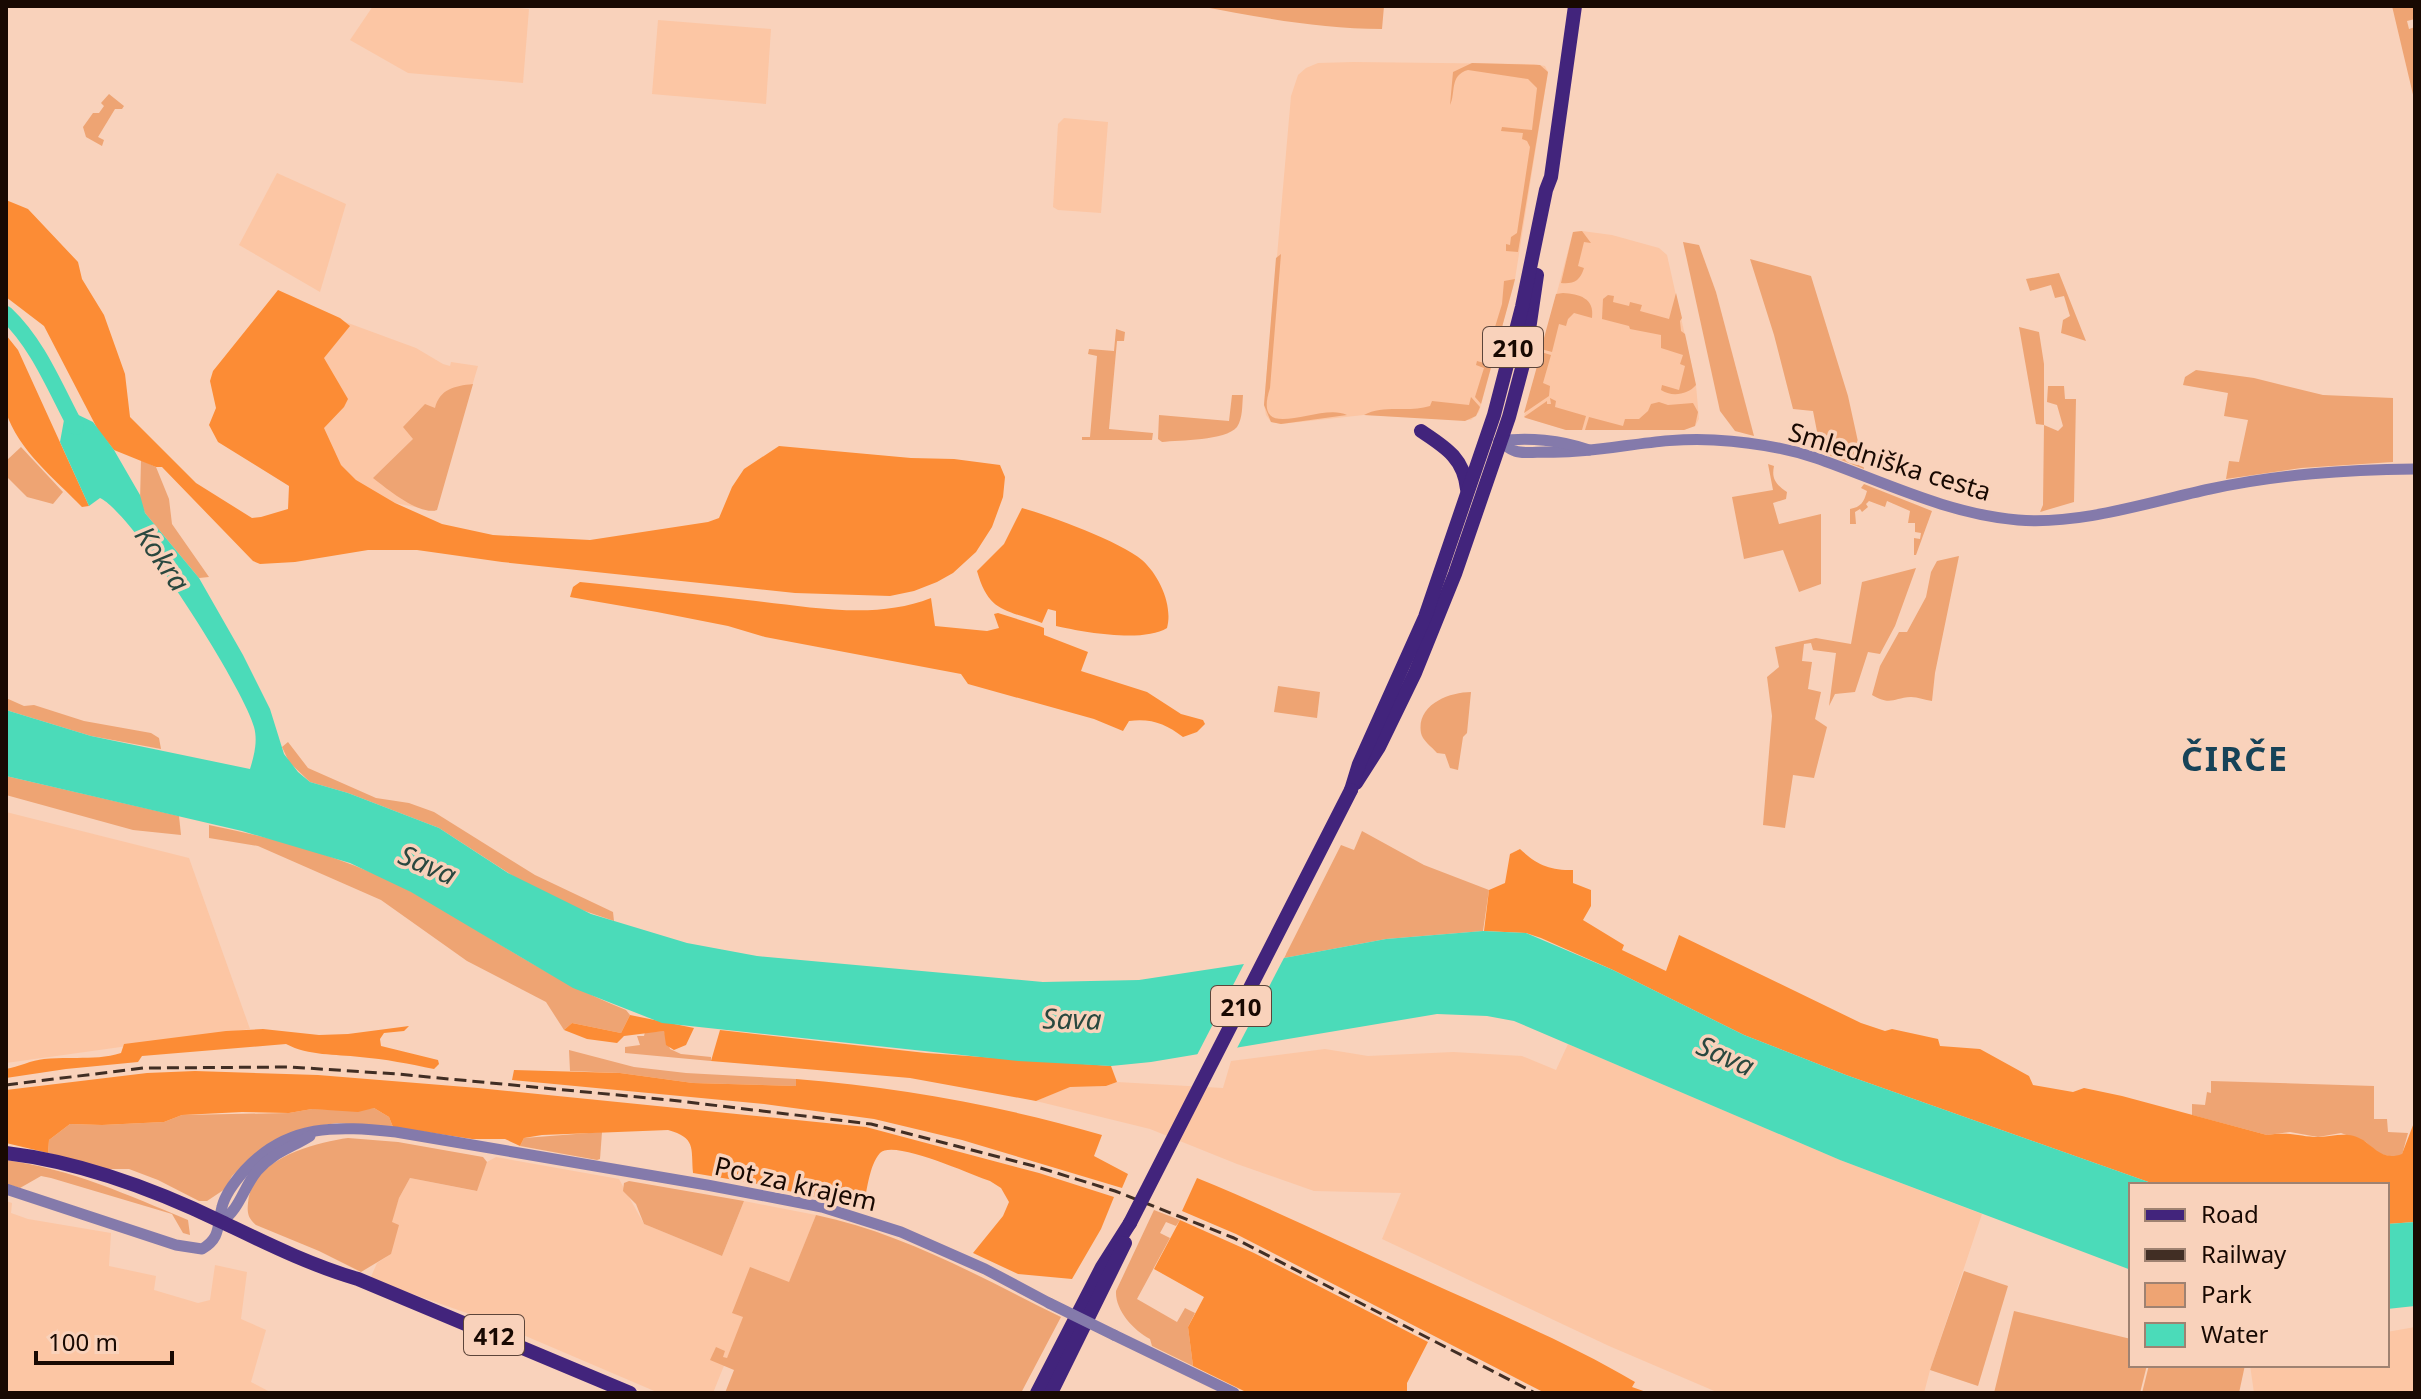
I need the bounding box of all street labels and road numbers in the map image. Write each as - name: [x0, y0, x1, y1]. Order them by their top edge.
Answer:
- road number: 210: [1483, 327, 1543, 367]
- street label: Smledniška cesta: [1784, 413, 1996, 509]
- road number: 210: [1211, 986, 1271, 1026]
- street label: Pot za krajem: [711, 1147, 881, 1219]
- road number: 412: [464, 1315, 524, 1355]

